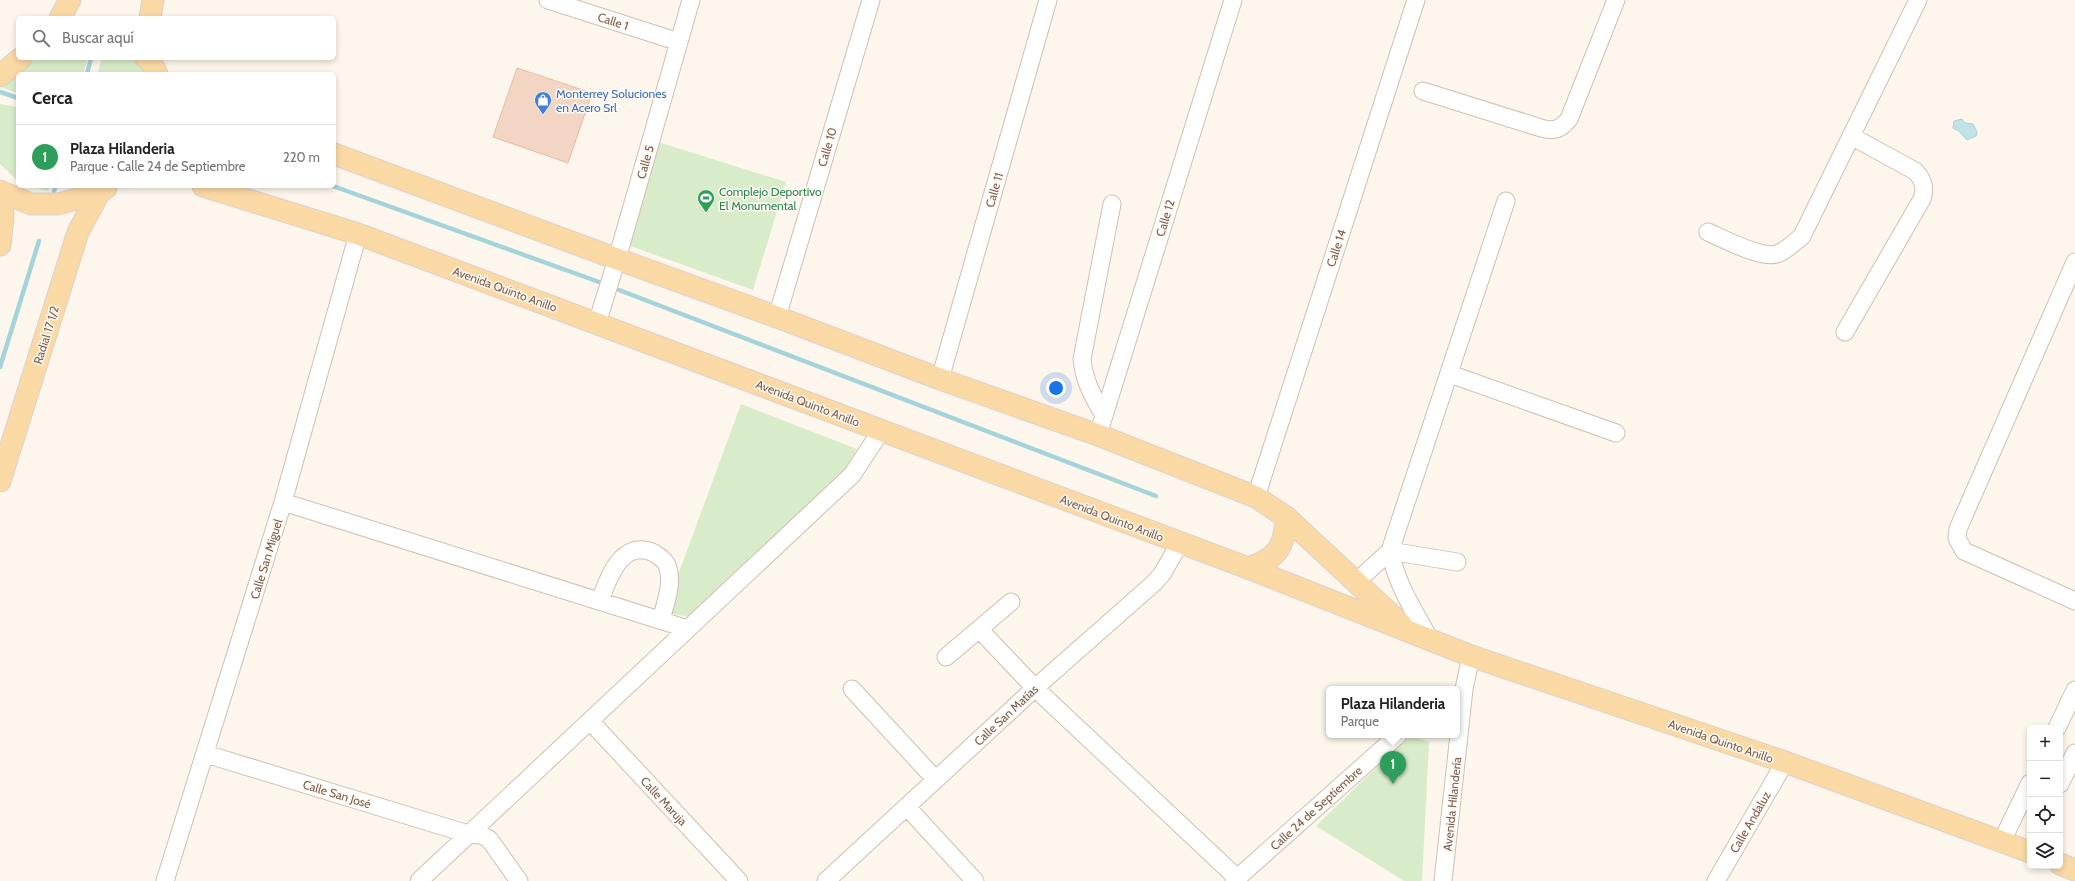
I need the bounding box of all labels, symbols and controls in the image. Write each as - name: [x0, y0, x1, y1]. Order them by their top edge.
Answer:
- street label: Calle 1: [596, 9, 630, 33]
- search box: [16, 16, 336, 60]
- icon: search: [30, 27, 52, 49]
- text: Buscar aquí: [62, 29, 134, 47]
- place label: Monterrey Soluciones en Acero Srl: [556, 86, 666, 115]
- text: Cerca: [32, 88, 73, 108]
- shop icon: Monterrey Soluciones en Acero Srl: [533, 90, 553, 115]
- street label: Calle 10: [814, 126, 840, 168]
- text: Plaza Hilanderia: [70, 140, 175, 158]
- street label: Calle 5: [633, 144, 657, 180]
- text: 1: [43, 149, 47, 165]
- text: 220 m: [283, 149, 320, 165]
- text: Parque · Calle 24 de Septiembre: [70, 158, 245, 174]
- street label: Calle 11: [982, 171, 1006, 209]
- place label: Complejo Deportivo El Monumental: [719, 184, 822, 213]
- sports icon: Complejo Deportivo El Monumental: [696, 188, 716, 213]
- street label: Calle 12: [1152, 198, 1178, 238]
- street label: Calle 14: [1323, 227, 1349, 269]
- street label: Avenida Quinto Anillo: [451, 263, 560, 315]
- street label: Radial 17 1/2: [30, 304, 62, 366]
- street label: Avenida Quinto Anillo: [754, 376, 862, 430]
- your location: [1046, 378, 1066, 398]
- street label: Avenida Quinto Anillo: [1058, 491, 1166, 545]
- street label: Calle San Miguel: [247, 517, 285, 601]
- street label: Calle San Matías: [971, 681, 1041, 749]
- popup: [1326, 686, 1460, 738]
- text: Plaza Hilanderia: [1341, 695, 1445, 713]
- text: Parque: [1341, 713, 1379, 729]
- street label: Avenida Quinto Anillo: [1667, 716, 1776, 766]
- map controls: [2027, 725, 2063, 869]
- button: +: [2027, 725, 2063, 761]
- pin: 1: [1380, 751, 1406, 784]
- street label: Avenida Hilandería: [1440, 756, 1464, 852]
- button: −: [2027, 761, 2063, 797]
- street label: Calle 24 de Septiembre: [1267, 763, 1365, 853]
- street label: Calle Maruja: [638, 773, 691, 829]
- street label: Calle San José: [301, 777, 373, 811]
- street label: Calle Andaluz: [1726, 788, 1774, 856]
- button: locate: [2027, 797, 2063, 833]
- button: layers: [2027, 833, 2063, 869]

